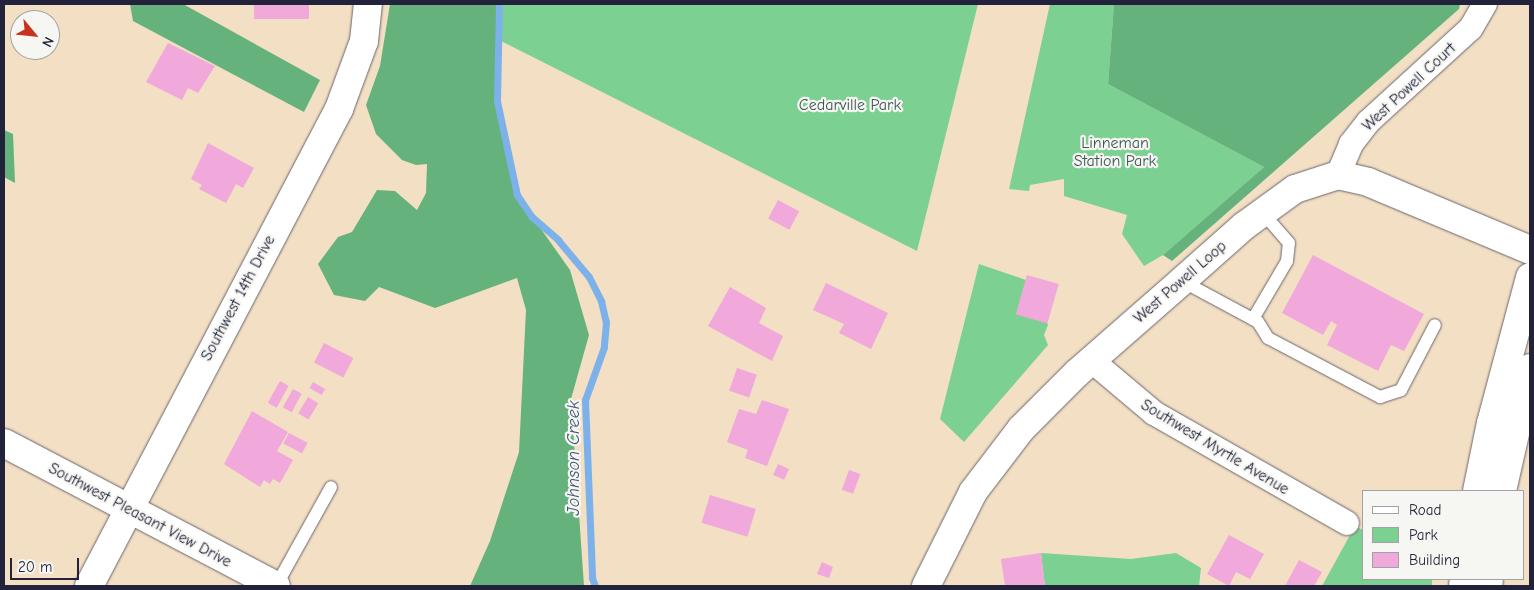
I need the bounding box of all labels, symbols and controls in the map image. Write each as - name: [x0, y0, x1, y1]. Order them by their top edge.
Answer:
- north arrow: [10, 10, 60, 60]
- text: N: [38, 34, 57, 50]
- street label: West Powell Court: [1358, 39, 1460, 135]
- park label: Cedarville Park: [799, 95, 901, 115]
- park label: Linneman Station Park: [1074, 133, 1156, 171]
- street label: Southwest 14th Drive: [197, 232, 279, 364]
- street label: West Powell Loop: [1130, 236, 1230, 328]
- street label: Southwest Myrtle Avenue: [1137, 395, 1293, 499]
- water label: Johnson Creek: [563, 401, 585, 515]
- street label: Southwest Pleasant View Drive: [45, 459, 235, 571]
- legend: [1362, 490, 1524, 580]
- text: Road: [1409, 501, 1441, 519]
- text: Park: [1409, 526, 1438, 544]
- scale bar: [12, 548, 81, 580]
- text: Building: [1409, 551, 1460, 569]
- text: 20 m: [18, 558, 52, 576]

